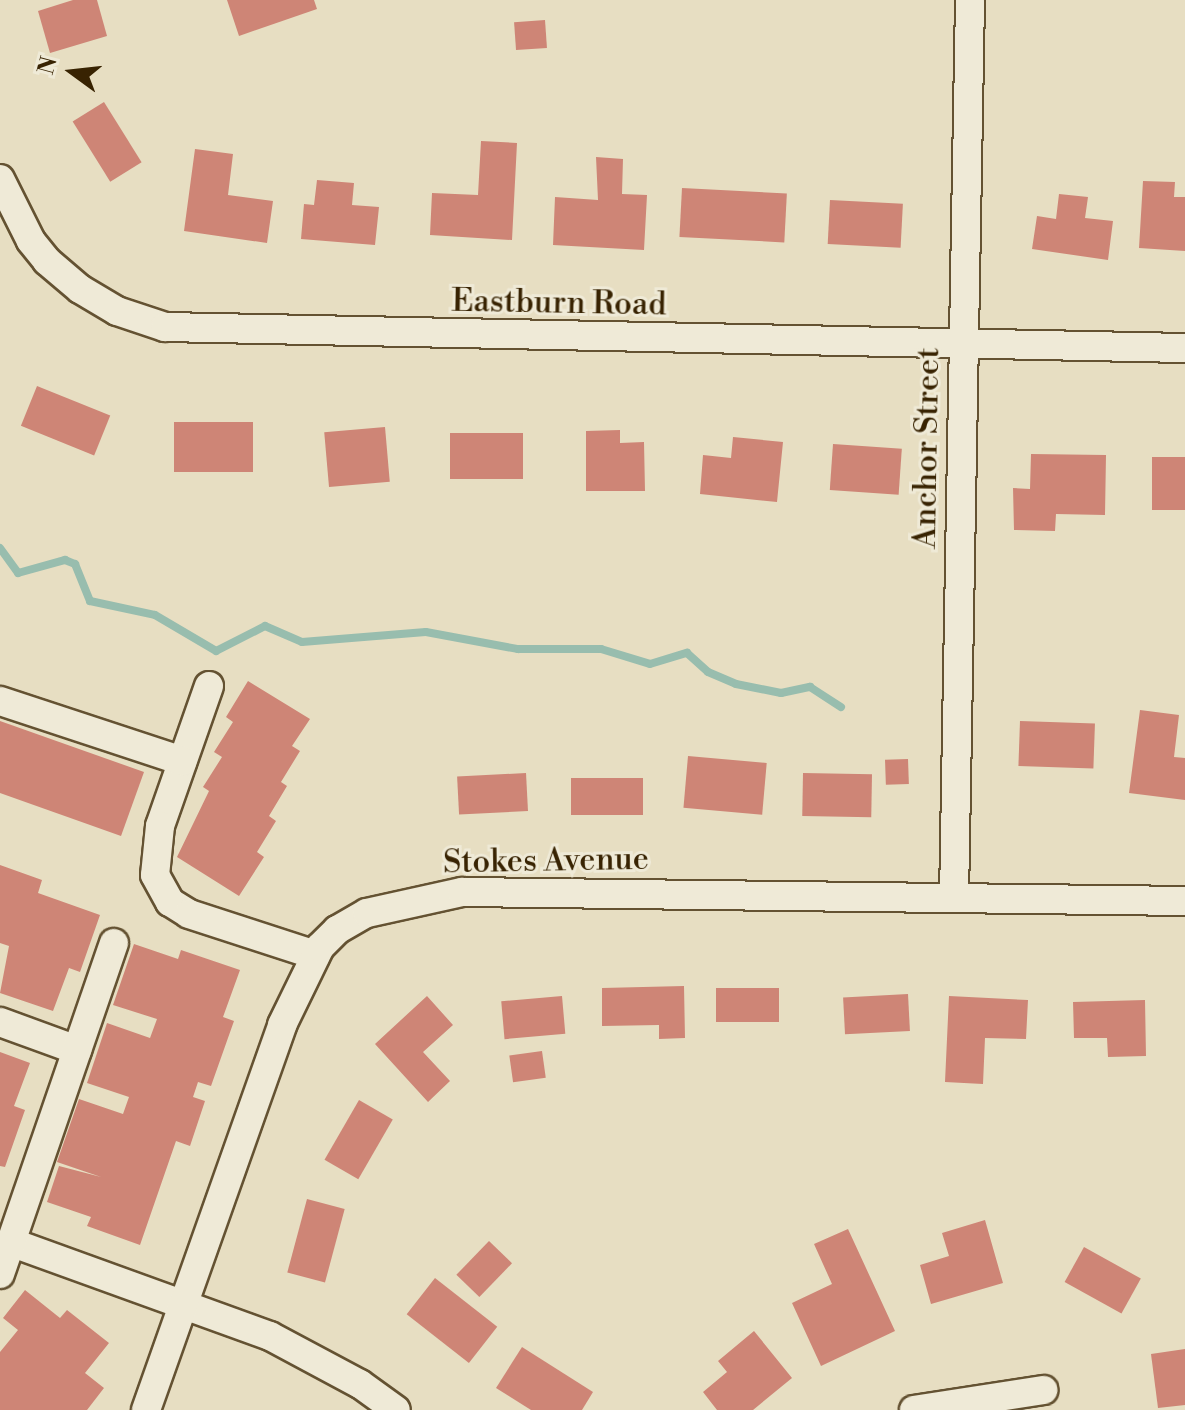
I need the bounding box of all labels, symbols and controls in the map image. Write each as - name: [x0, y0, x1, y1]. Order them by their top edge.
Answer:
- north arrow: [32, 32, 112, 112]
- text: N: [33, 54, 64, 78]
- street label: Eastburn Road: [451, 282, 667, 324]
- street label: Anchor Street: [906, 347, 948, 549]
- street label: Stokes Avenue: [443, 840, 649, 882]

